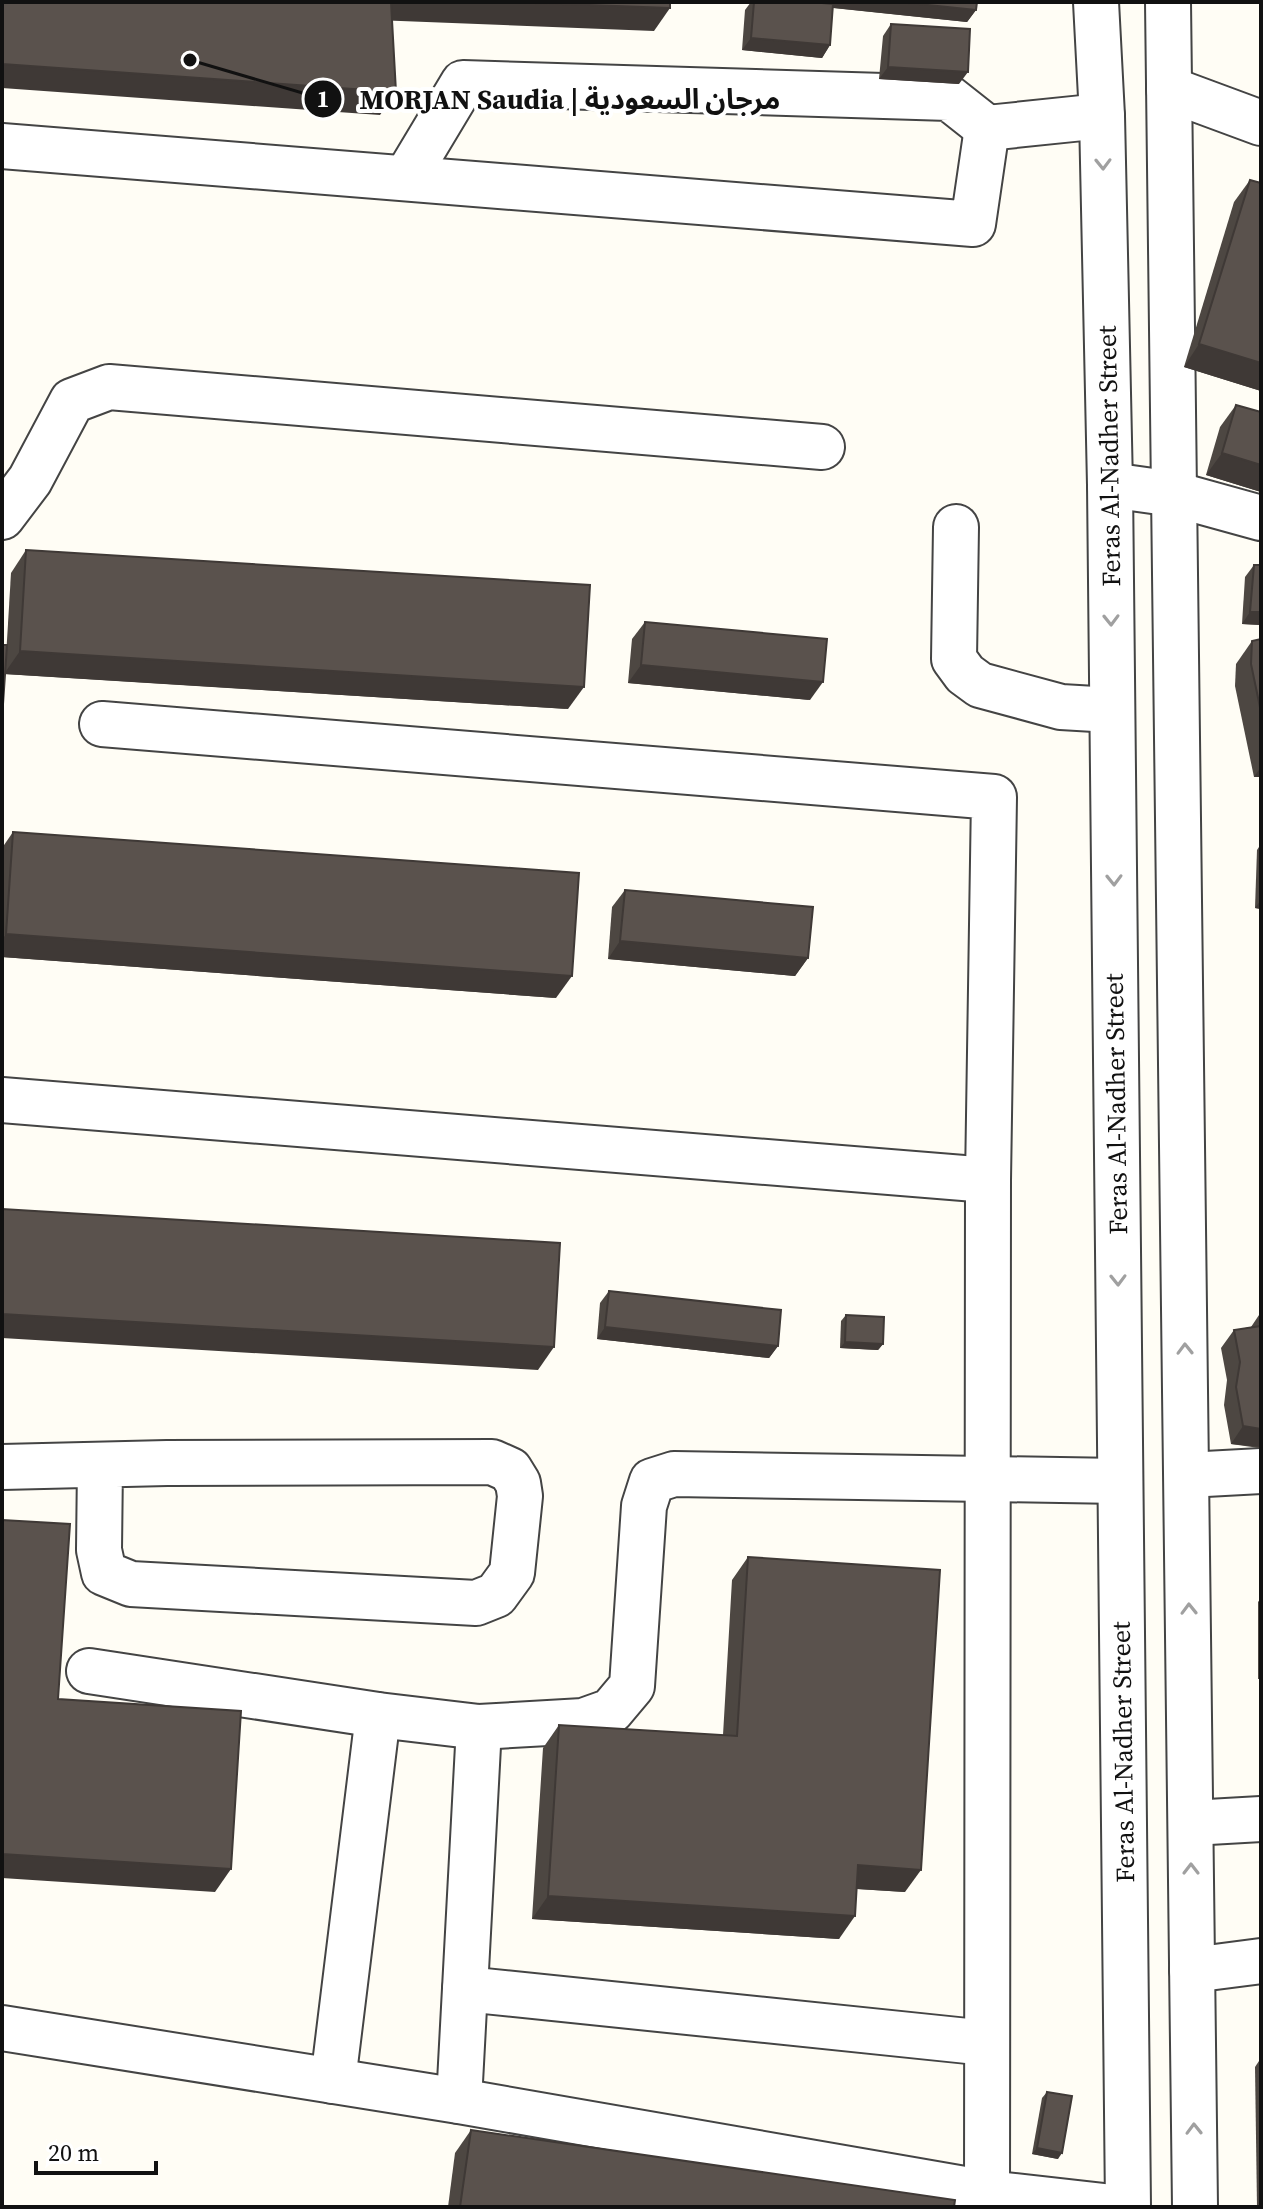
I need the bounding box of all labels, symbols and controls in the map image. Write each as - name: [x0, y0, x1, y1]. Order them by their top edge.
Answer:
- callout: MORJAN Saudia | مرجان السعودية: [303, 73, 796, 125]
- text: MORJAN Saudia | مرجان السعودية: [360, 80, 780, 118]
- text: 1: [316, 82, 330, 115]
- one-way arrow: [1095, 158, 1112, 171]
- street label: Feras Al-Nadher Street: [1089, 324, 1129, 587]
- one-way arrow: [1102, 614, 1120, 627]
- one-way arrow: [1105, 874, 1123, 887]
- street label: Feras Al-Nadher Street: [1096, 972, 1136, 1235]
- one-way arrow: [1109, 1274, 1127, 1287]
- one-way arrow: [1176, 1342, 1194, 1355]
- one-way arrow: [1180, 1602, 1197, 1615]
- street label: Feras Al-Nadher Street: [1103, 1620, 1143, 1883]
- one-way arrow: [1182, 1862, 1200, 1875]
- one-way arrow: [1185, 2122, 1203, 2135]
- scale bar: [36, 2125, 156, 2175]
- text: 20 m: [48, 2136, 99, 2169]

